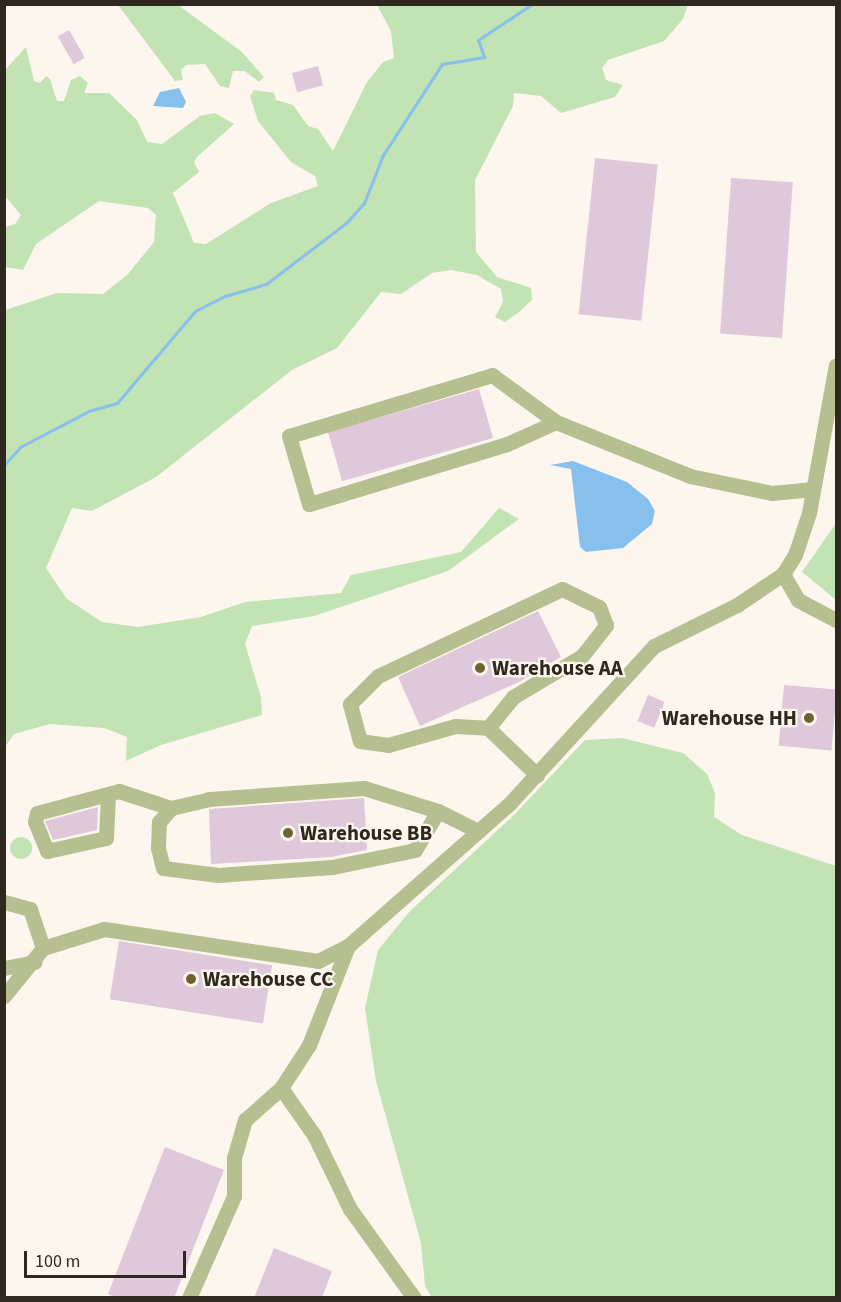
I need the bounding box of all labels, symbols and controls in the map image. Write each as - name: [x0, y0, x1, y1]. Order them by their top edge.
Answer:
- place label: Warehouse AA: [492, 655, 623, 681]
- marker: Warehouse AA: [473, 661, 487, 675]
- place label: Warehouse HH: [662, 705, 797, 731]
- marker: Warehouse HH: [802, 711, 816, 725]
- place label: Warehouse BB: [300, 820, 432, 846]
- marker: Warehouse BB: [281, 826, 295, 840]
- place label: Warehouse CC: [203, 966, 334, 992]
- marker: Warehouse CC: [184, 972, 198, 986]
- scale bar: [27, 1239, 189, 1277]
- text: 100 m: [35, 1249, 80, 1274]

